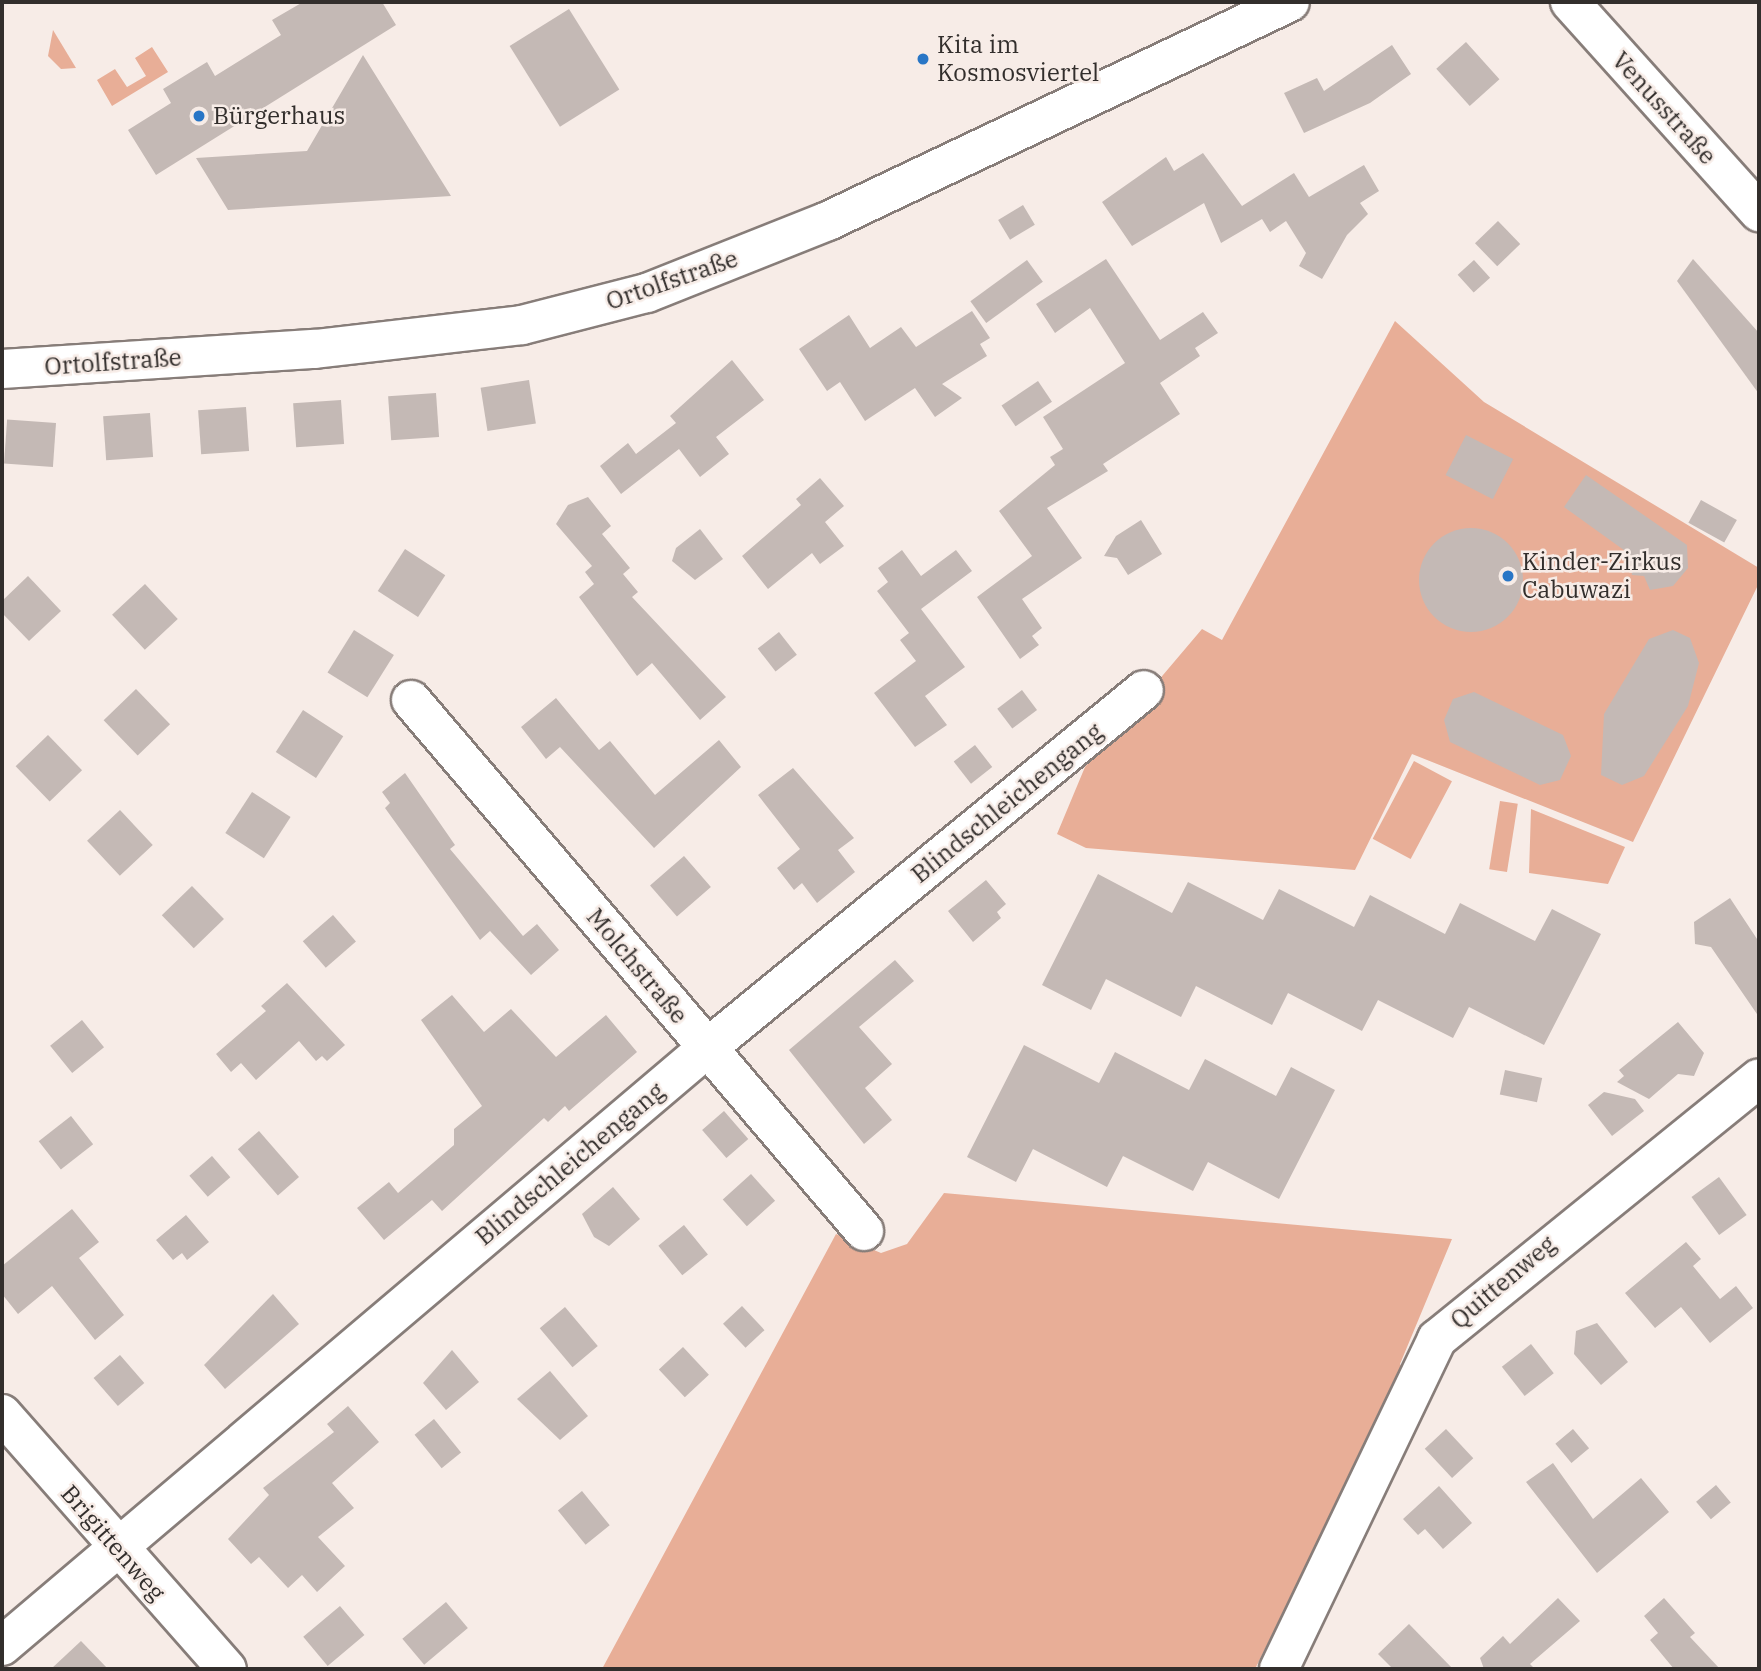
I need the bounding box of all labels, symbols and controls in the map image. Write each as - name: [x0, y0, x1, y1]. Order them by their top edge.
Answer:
- place label: Kita im Kosmosviertel: [937, 31, 1099, 87]
- street label: Venusstraße: [1606, 46, 1722, 170]
- marker: Kita im Kosmosviertel: [915, 51, 931, 67]
- place label: Bürgerhaus: [213, 102, 345, 130]
- marker: Bürgerhaus: [191, 108, 207, 124]
- street label: Ortolfstraße: [602, 244, 742, 316]
- street label: Ortolfstraße: [43, 343, 183, 381]
- place label: Kinder-Zirkus Cabuwazi: [1522, 548, 1682, 604]
- marker: Kinder-Zirkus Cabuwazi: [1500, 568, 1516, 584]
- street label: Blindschleichengang: [906, 717, 1108, 889]
- street label: Molchstraße: [581, 903, 693, 1029]
- street label: Blindschleichengang: [470, 1077, 670, 1251]
- street label: Quittenweg: [1444, 1230, 1562, 1334]
- street label: Brigittenweg: [55, 1479, 171, 1607]

